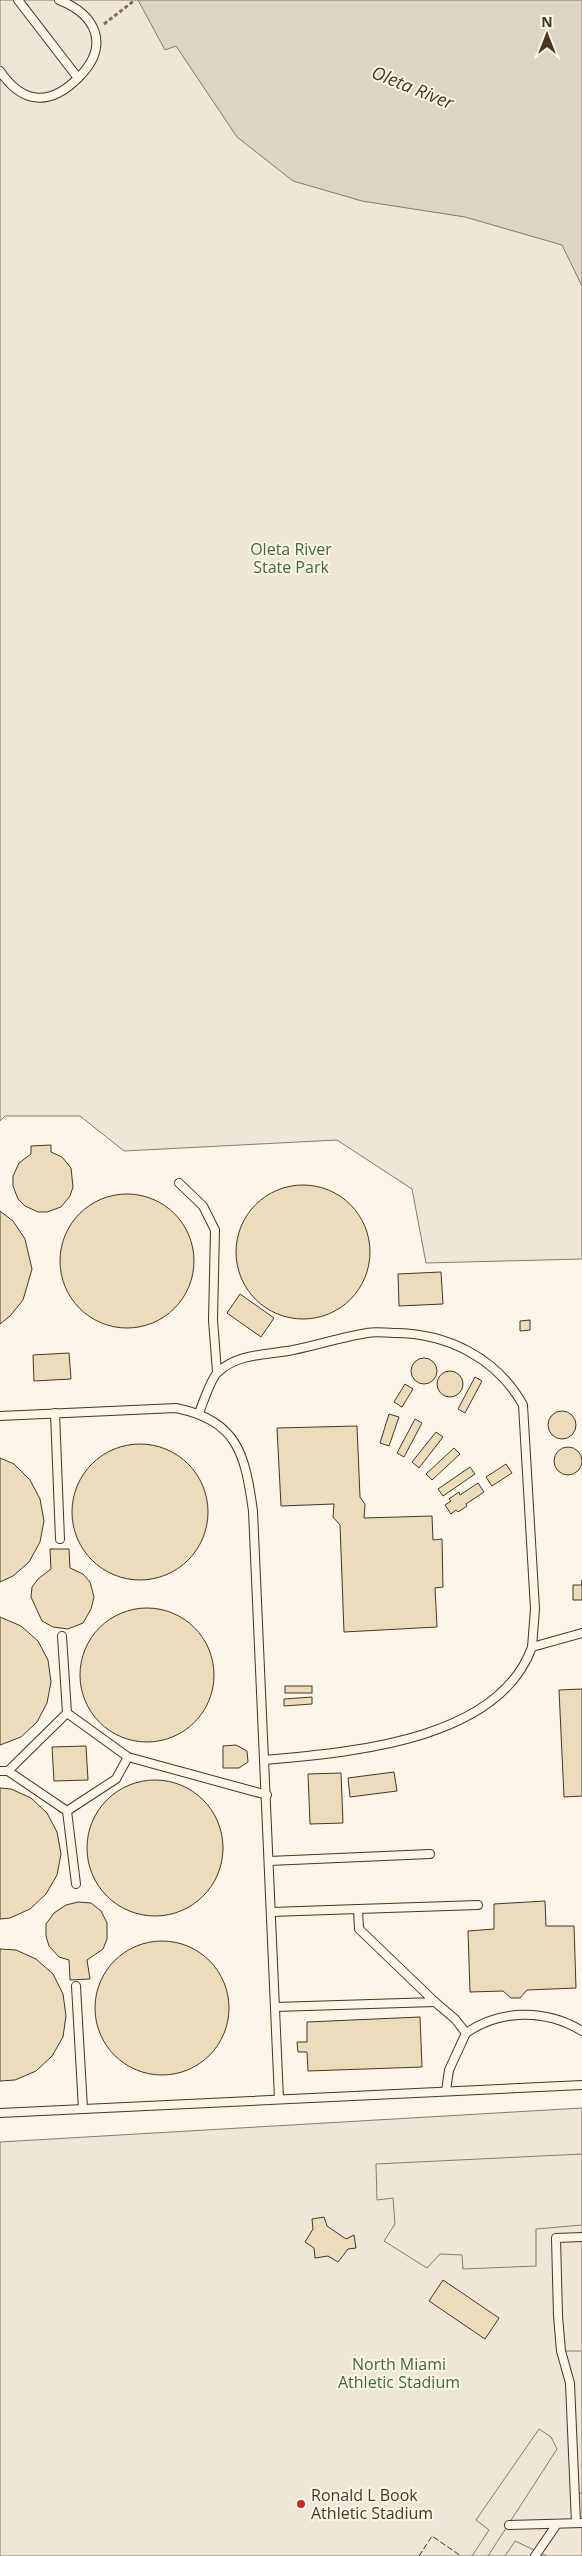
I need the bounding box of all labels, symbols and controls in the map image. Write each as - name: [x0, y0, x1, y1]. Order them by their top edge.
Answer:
- north arrow: [522, 10, 572, 60]
- text: N: [541, 12, 553, 31]
- water label: Oleta River: [368, 60, 458, 115]
- park label: Oleta River State Park: [250, 538, 332, 578]
- park label: North Miami Athletic Stadium: [338, 2353, 460, 2393]
- place label: Ronald L Book Athletic Stadium: [311, 2484, 433, 2524]
- marker: Ronald L Book Athletic Stadium: [295, 2498, 307, 2510]

